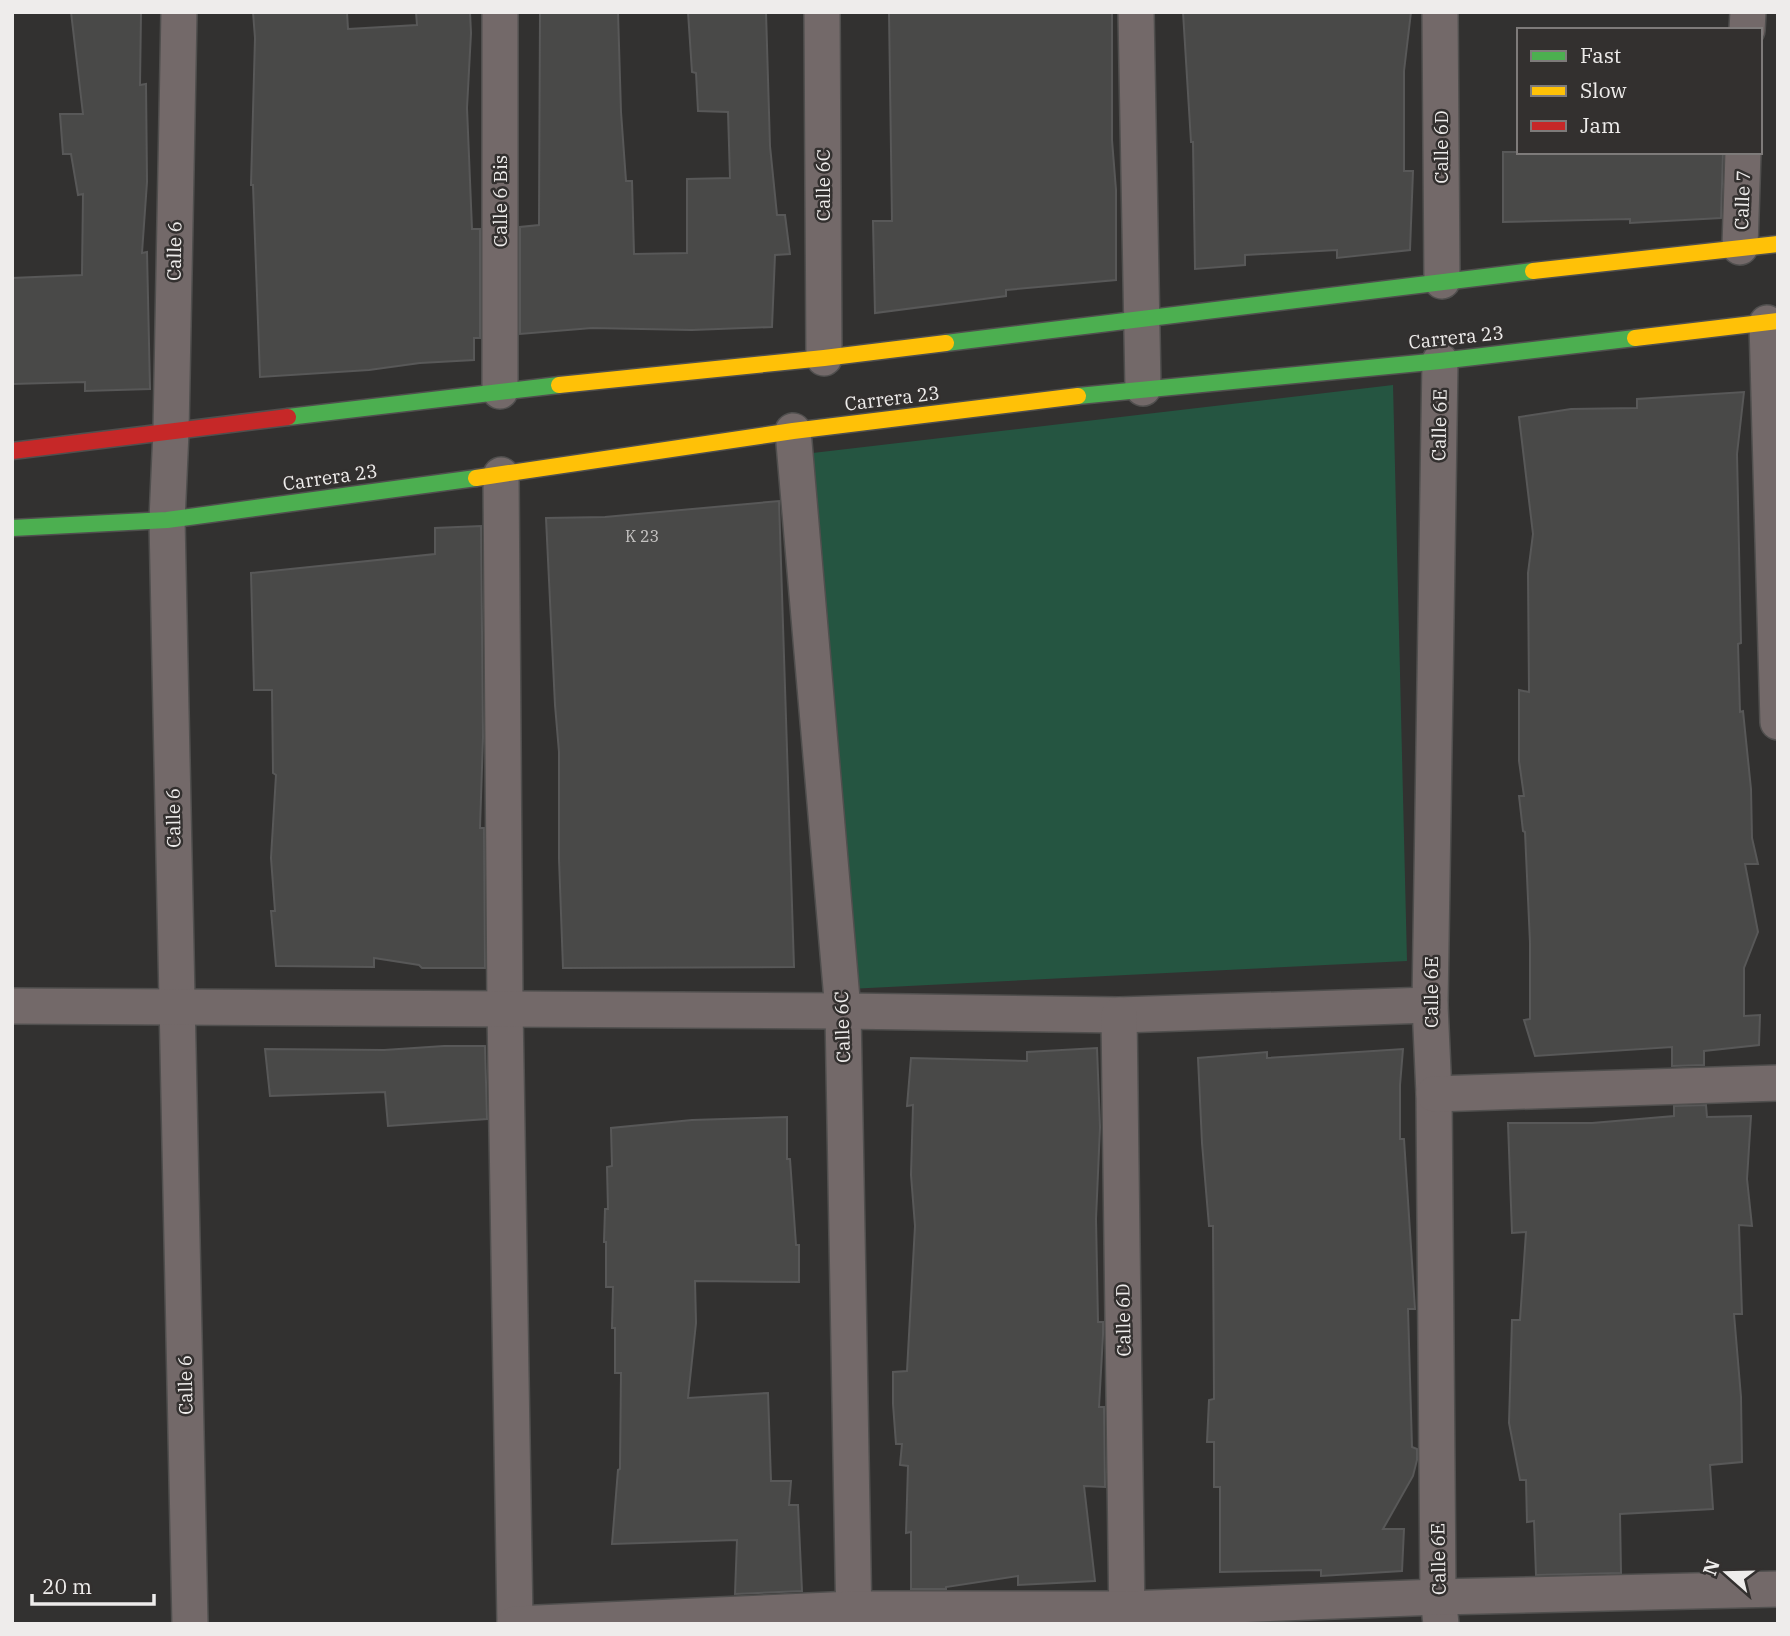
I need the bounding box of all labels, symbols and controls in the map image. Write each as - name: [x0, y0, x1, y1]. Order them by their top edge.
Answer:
- legend: [1517, 28, 1762, 154]
- text: Fast: [1580, 41, 1621, 69]
- text: Slow: [1580, 76, 1627, 104]
- street label: Calle 6D: [1429, 110, 1453, 184]
- text: Jam: [1580, 111, 1621, 139]
- street label: Calle 6C: [811, 149, 835, 221]
- street label: Calle 6 Bis: [488, 155, 512, 247]
- street label: Calle 7: [1729, 170, 1755, 230]
- street label: Calle 6: [161, 221, 187, 281]
- street label: Carrera 23: [1407, 320, 1505, 354]
- street label: Carrera 23: [843, 380, 941, 416]
- street label: Calle 6E: [1426, 389, 1452, 461]
- street label: Carrera 23: [281, 458, 379, 496]
- house number: K 23: [625, 526, 659, 546]
- street label: Calle 6: [160, 788, 186, 848]
- street label: Calle 6E: [1419, 956, 1443, 1028]
- street label: Calle 6C: [829, 990, 855, 1064]
- street label: Calle 6D: [1110, 1283, 1136, 1357]
- street label: Calle 6: [172, 1355, 198, 1415]
- street label: Calle 6E: [1425, 1523, 1451, 1595]
- north arrow: [1692, 1538, 1762, 1608]
- text: N: [1697, 1556, 1725, 1578]
- scale bar: [32, 1562, 154, 1606]
- text: 20 m: [42, 1572, 92, 1600]

